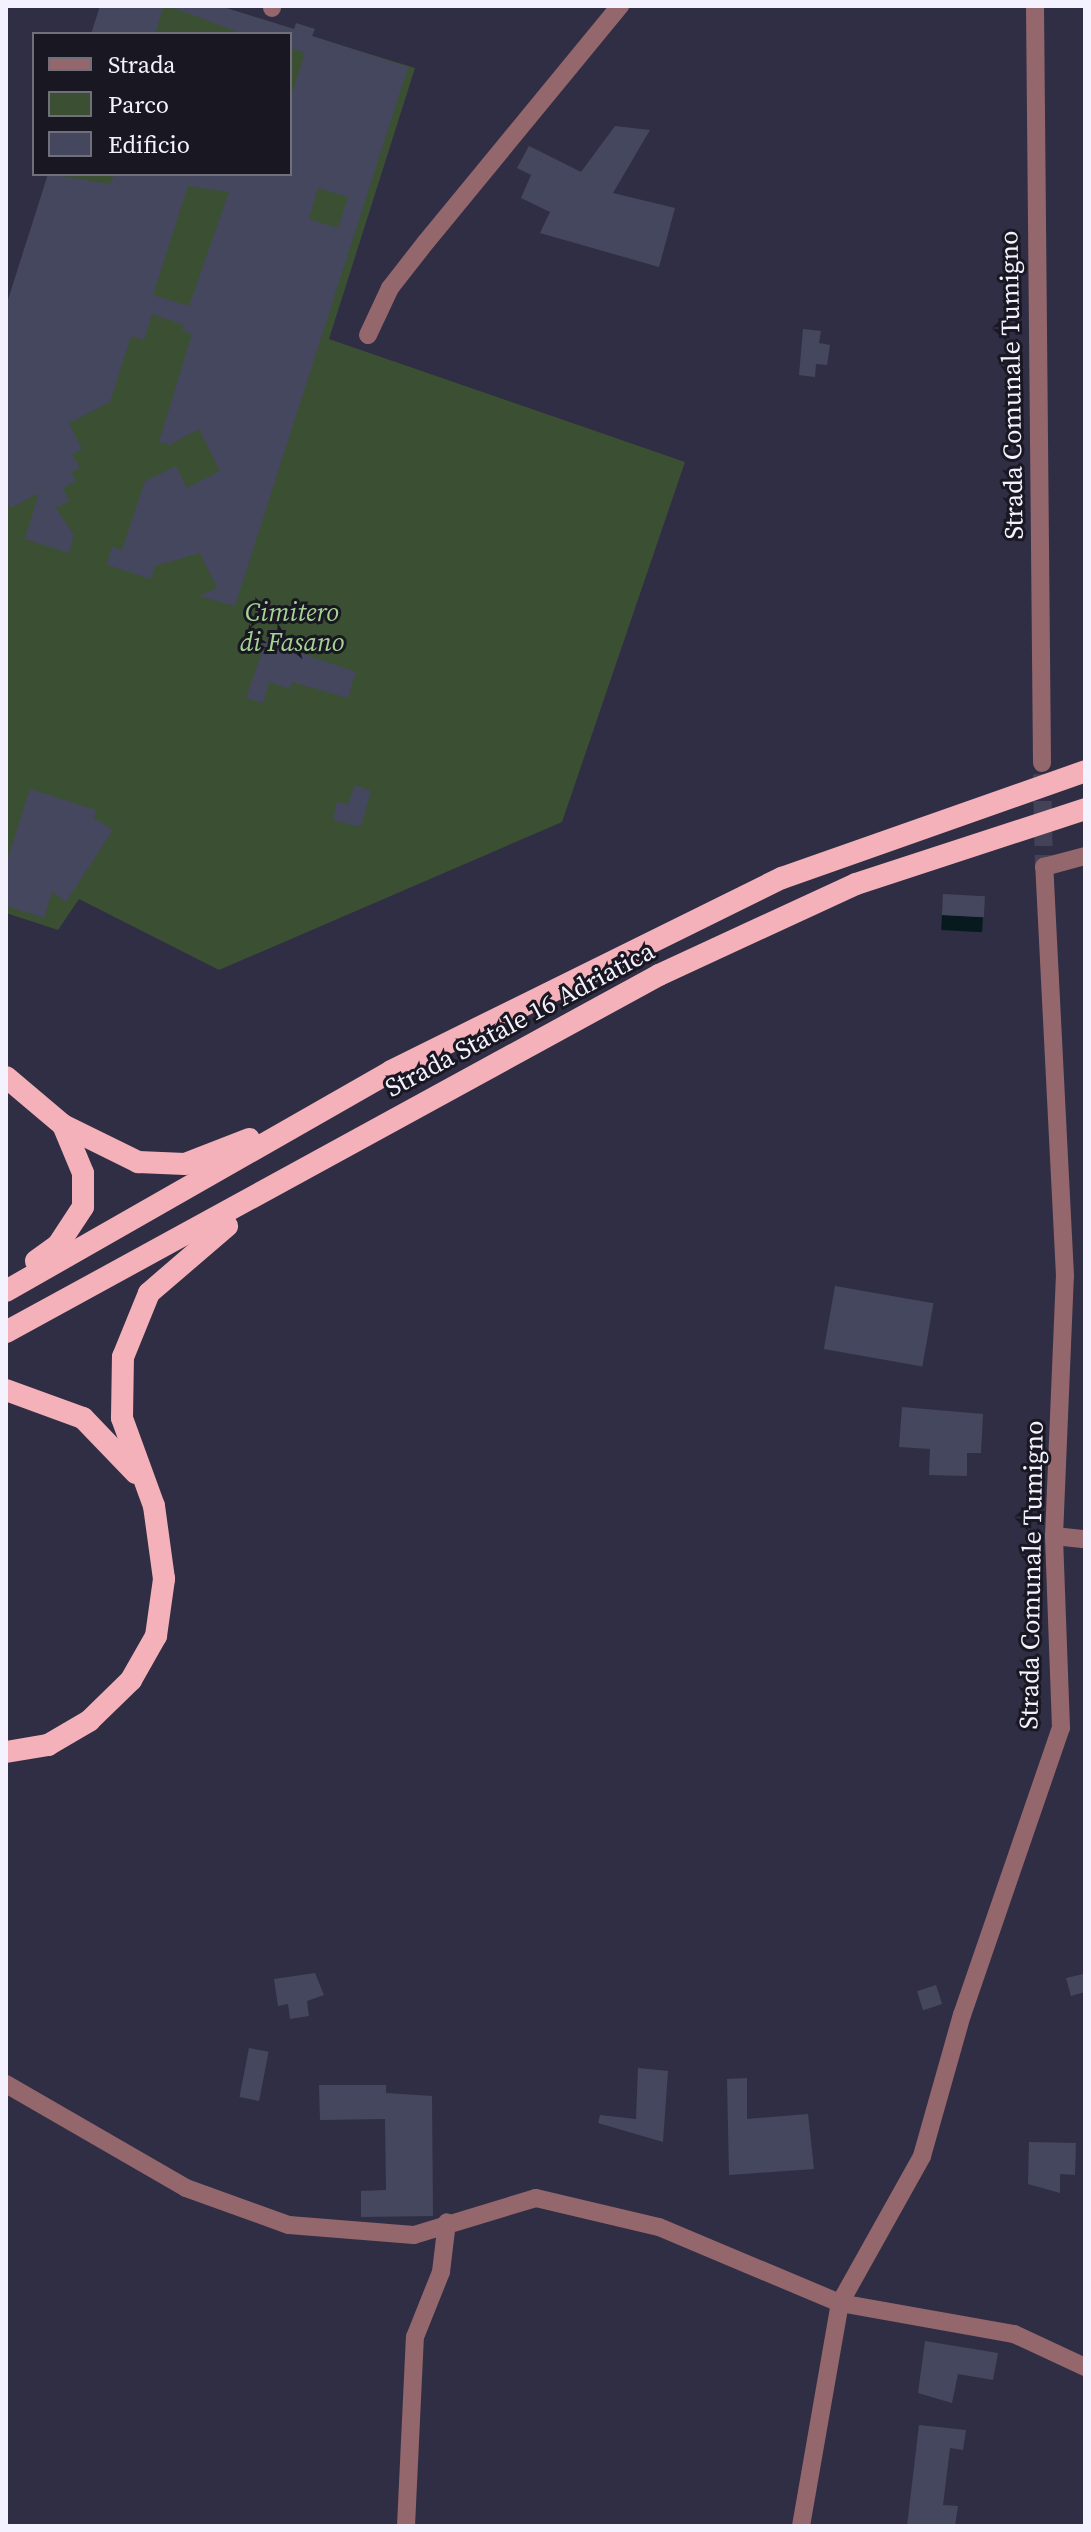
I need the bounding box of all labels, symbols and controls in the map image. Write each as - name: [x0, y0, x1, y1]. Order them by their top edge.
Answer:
- legend: [32, 32, 292, 176]
- text: Strada: [108, 48, 176, 81]
- text: Parco: [108, 88, 169, 121]
- text: Edificio: [108, 128, 190, 161]
- street label: Strada Comunale Tumigno: [994, 230, 1030, 540]
- park label: Cimitero di Fasano: [240, 597, 344, 658]
- street label: Strada Statale 16 Adriatica: [380, 936, 660, 1104]
- street label: Strada Comunale Tumigno: [1014, 1420, 1050, 1730]

